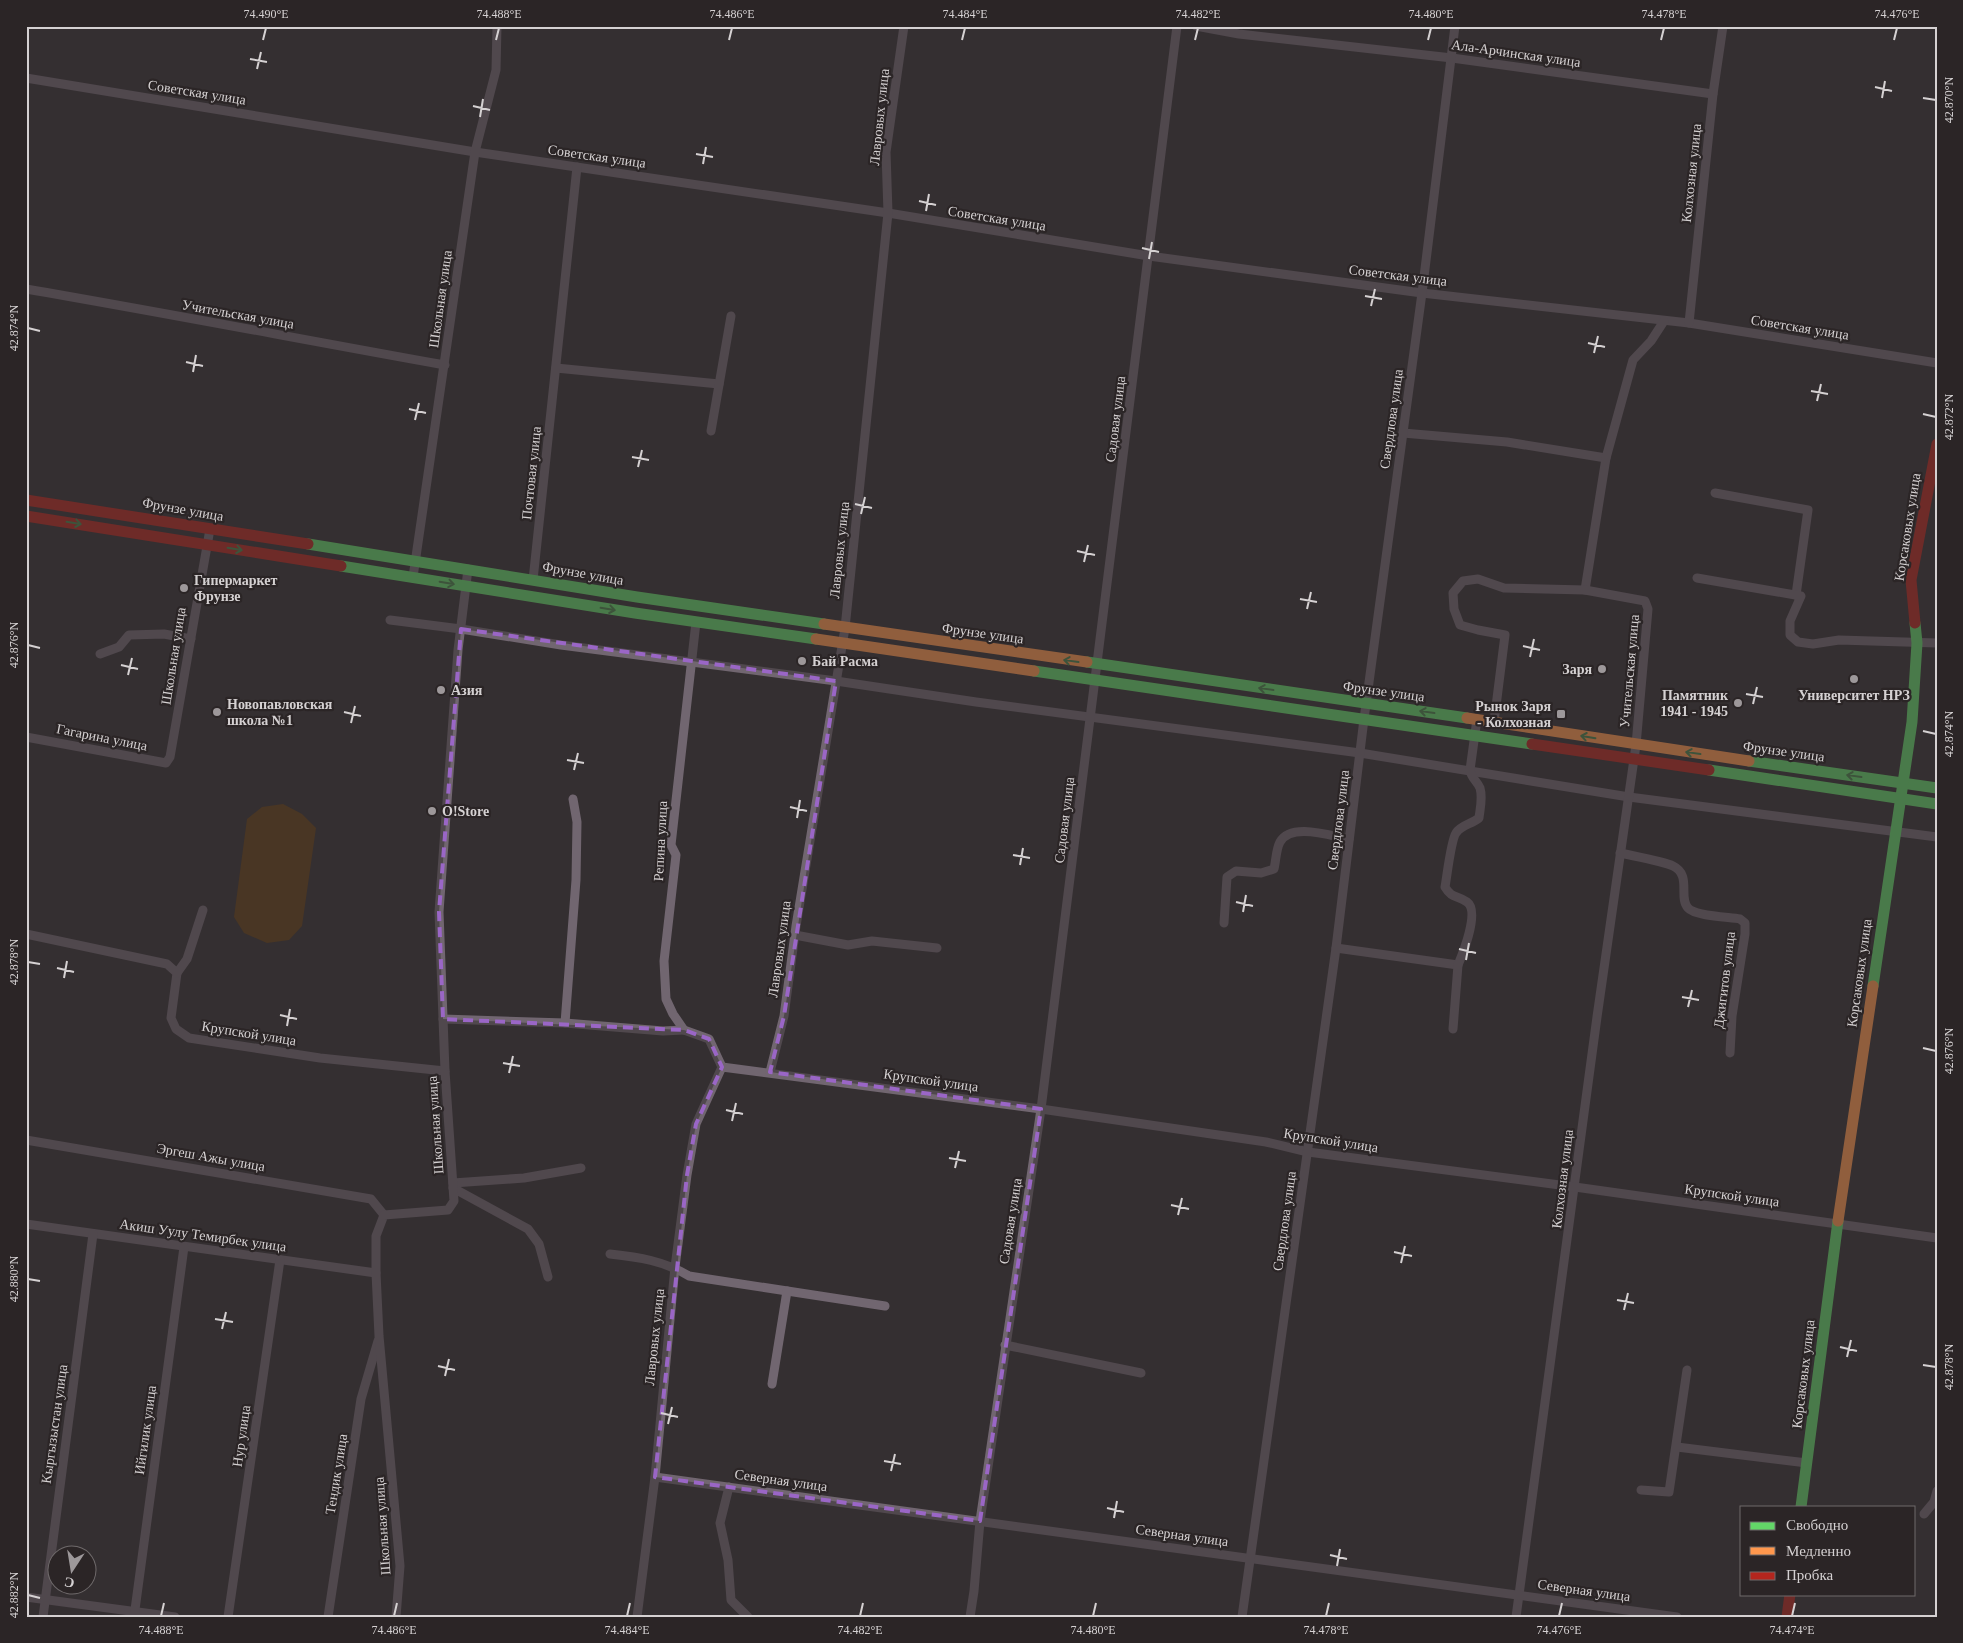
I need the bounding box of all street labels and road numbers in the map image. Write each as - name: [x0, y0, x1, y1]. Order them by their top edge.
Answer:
- street label: Ала-Арчинская улица: [1450, 37, 1582, 70]
- street label: Лавровых улица: [867, 67, 892, 166]
- street label: Советская улица: [147, 77, 248, 108]
- street label: Колхозная улица: [1679, 122, 1704, 223]
- street label: Советская улица: [547, 142, 648, 171]
- street label: Советская улица: [947, 203, 1048, 234]
- street label: Школьная улица: [426, 248, 455, 349]
- street label: Советская улица: [1348, 262, 1449, 289]
- street label: Учительская улица: [181, 297, 296, 332]
- street label: Советская улица: [1750, 312, 1851, 343]
- street label: Свердлова улица: [1377, 367, 1406, 470]
- street label: Садовая улица: [1103, 374, 1128, 463]
- street label: Почтовая улица: [519, 425, 544, 521]
- street label: Корсаковых улица: [1892, 471, 1924, 582]
- street label: Фрунзе улица: [141, 495, 225, 524]
- street label: Лавровых улица: [827, 500, 852, 599]
- street label: Фрунзе улица: [541, 559, 625, 588]
- street label: Школьная улица: [158, 605, 189, 706]
- street label: Учительская улица: [1617, 613, 1642, 728]
- street label: Фрунзе улица: [941, 620, 1025, 647]
- street label: Фрунзе улица: [1342, 678, 1426, 705]
- street label: Гагарина улица: [55, 721, 149, 754]
- street label: Фрунзе улица: [1742, 738, 1826, 765]
- street label: Свердлова улица: [1325, 768, 1352, 871]
- street label: Садовая улица: [1052, 775, 1077, 864]
- street label: Репина улица: [651, 800, 670, 882]
- street label: Лавровых улица: [765, 899, 794, 998]
- street label: Корсаковых улица: [1844, 917, 1875, 1028]
- street label: Джигитов улица: [1711, 930, 1738, 1029]
- street label: Крупской улица: [201, 1019, 298, 1048]
- street label: Крупской улица: [883, 1066, 980, 1095]
- street label: Школьная улица: [425, 1074, 446, 1175]
- street label: Крупской улица: [1283, 1126, 1380, 1155]
- street label: Колхозная улица: [1549, 1128, 1576, 1229]
- street label: Эргеш Ажы улица: [156, 1141, 267, 1175]
- street label: Свердлова улица: [1270, 1169, 1299, 1272]
- street label: Садовая улица: [996, 1176, 1025, 1265]
- street label: Крупской улица: [1684, 1181, 1781, 1210]
- street label: Акиш Уулу Темирбек улица: [119, 1216, 288, 1255]
- street label: Лавровых улица: [642, 1287, 667, 1386]
- street label: Корсаковых улица: [1789, 1318, 1818, 1429]
- street label: Кыргызыстан улица: [39, 1363, 70, 1485]
- street label: Ийгилик улица: [132, 1384, 159, 1476]
- street label: Нур улица: [230, 1403, 253, 1468]
- street label: Тендик улица: [323, 1432, 350, 1515]
- street label: Северная улица: [733, 1467, 829, 1495]
- street label: Школьная улица: [372, 1475, 393, 1576]
- street label: Северная улица: [1134, 1522, 1230, 1550]
- street label: Северная улица: [1536, 1577, 1632, 1605]

